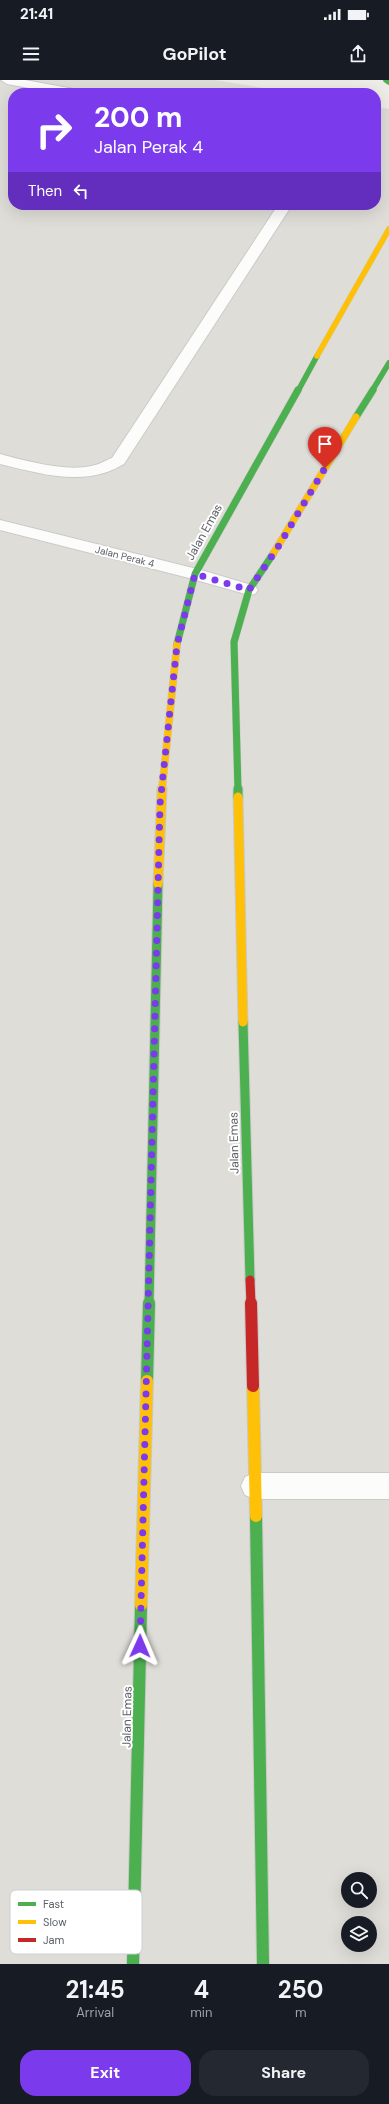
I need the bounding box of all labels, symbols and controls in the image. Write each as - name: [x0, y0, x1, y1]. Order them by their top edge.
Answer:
- text: 21:41: [20, 4, 53, 24]
- text: GoPilot: [162, 42, 227, 66]
- icon: menu: [20, 43, 42, 65]
- icon: share: [347, 43, 369, 65]
- text: 200 m: [94, 99, 182, 136]
- icon: right: [28, 104, 80, 156]
- text: Jalan Perak 4: [94, 135, 203, 159]
- icon: left: [70, 180, 92, 202]
- text: Then: [28, 181, 62, 201]
- pin: [308, 427, 342, 468]
- icon: arrive: [314, 433, 336, 455]
- street label: Jalan Emas: [182, 501, 226, 563]
- street label: Jalan Perak 4: [94, 543, 156, 570]
- street label: Jalan Emas: [225, 1112, 243, 1174]
- position arrow: [119, 1625, 161, 1667]
- street label: Jalan Emas: [118, 1686, 136, 1748]
- map controls: [341, 1872, 377, 1952]
- button: search: [341, 1872, 377, 1908]
- legend: [10, 1890, 142, 1954]
- text: Fast: [43, 1897, 64, 1911]
- text: Slow: [43, 1915, 67, 1929]
- button: layers: [341, 1916, 377, 1952]
- text: Jam: [43, 1933, 64, 1947]
- text: 21:45: [65, 1974, 125, 2005]
- text: 4: [193, 1974, 209, 2005]
- text: 250: [278, 1974, 324, 2005]
- text: Arrival: [76, 2004, 114, 2021]
- text: min: [190, 2004, 212, 2021]
- text: m: [295, 2004, 306, 2021]
- button: Exit: [20, 2050, 191, 2096]
- button: Share: [199, 2050, 369, 2096]

